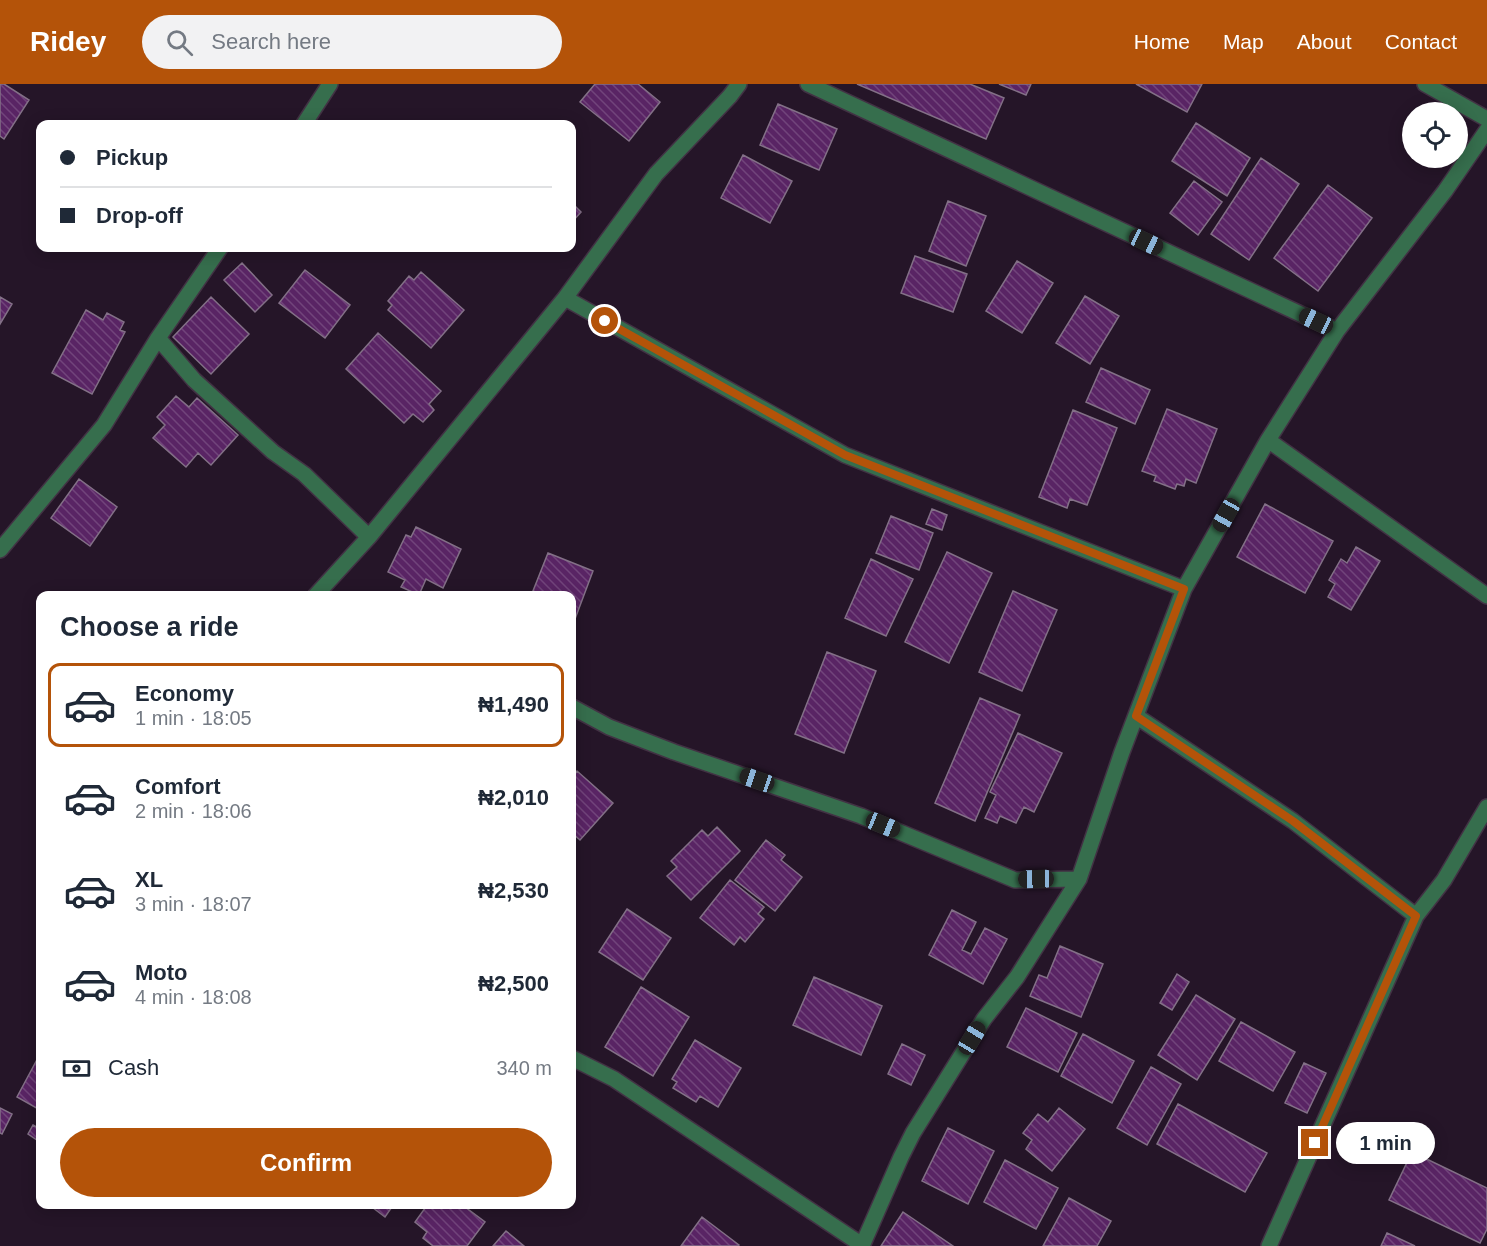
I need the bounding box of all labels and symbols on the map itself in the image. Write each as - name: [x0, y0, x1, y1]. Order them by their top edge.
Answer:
- car: [1126, 226, 1166, 258]
- car: [1296, 305, 1336, 337]
- route start: [591, 307, 618, 334]
- car: [1209, 495, 1243, 535]
- car: [737, 766, 777, 794]
- car: [863, 810, 903, 840]
- car: [1018, 870, 1054, 888]
- car: [955, 1018, 989, 1058]
- callout: 1 min: [1336, 1122, 1435, 1164]
- route end: [1301, 1129, 1328, 1156]

